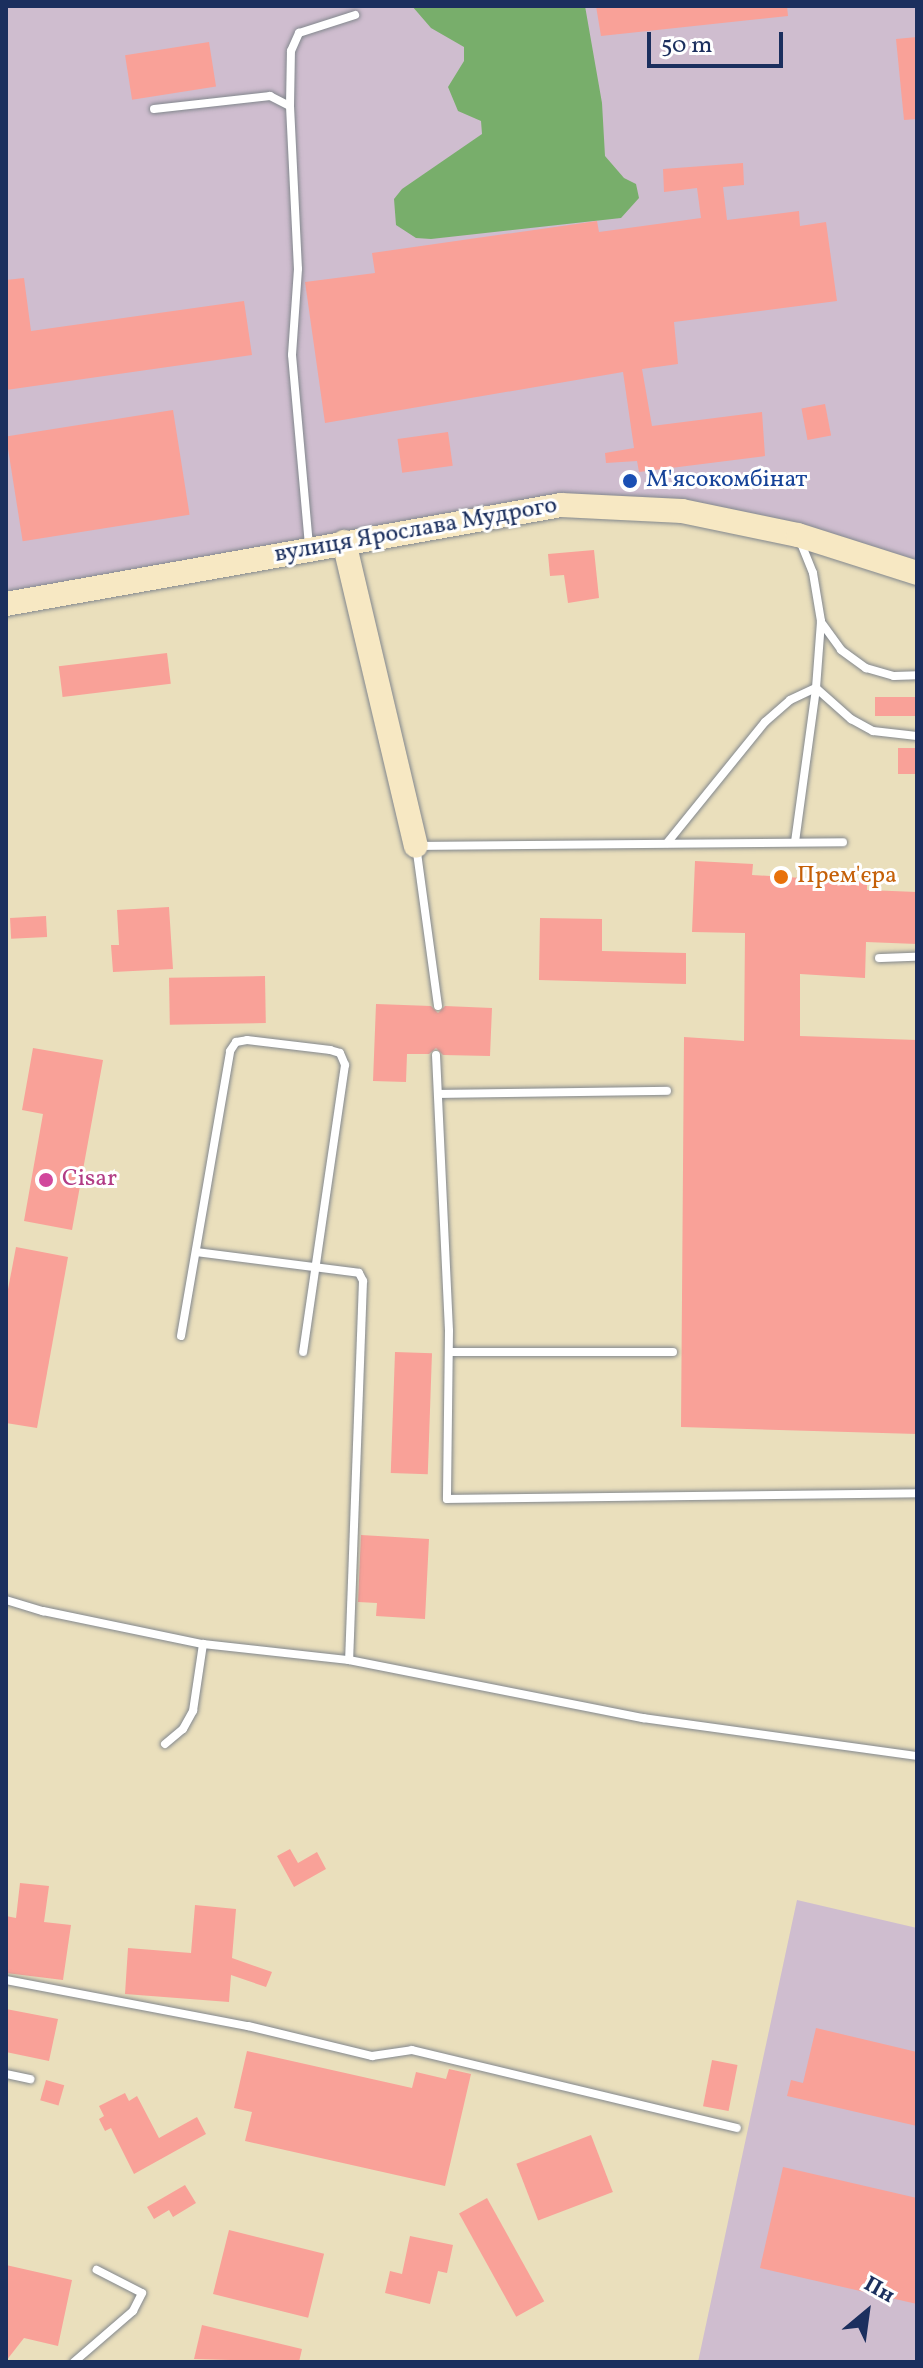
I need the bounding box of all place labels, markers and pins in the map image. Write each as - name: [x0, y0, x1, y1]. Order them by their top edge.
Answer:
- place label: М'ясокомбінат: [646, 467, 807, 495]
- marker: М'ясокомбінат: [621, 472, 639, 490]
- place label: Прем'єра: [797, 863, 897, 891]
- marker: Прем'єра: [772, 868, 790, 886]
- place label: Cisar: [62, 1166, 117, 1194]
- marker: Cisar: [37, 1171, 55, 1189]

